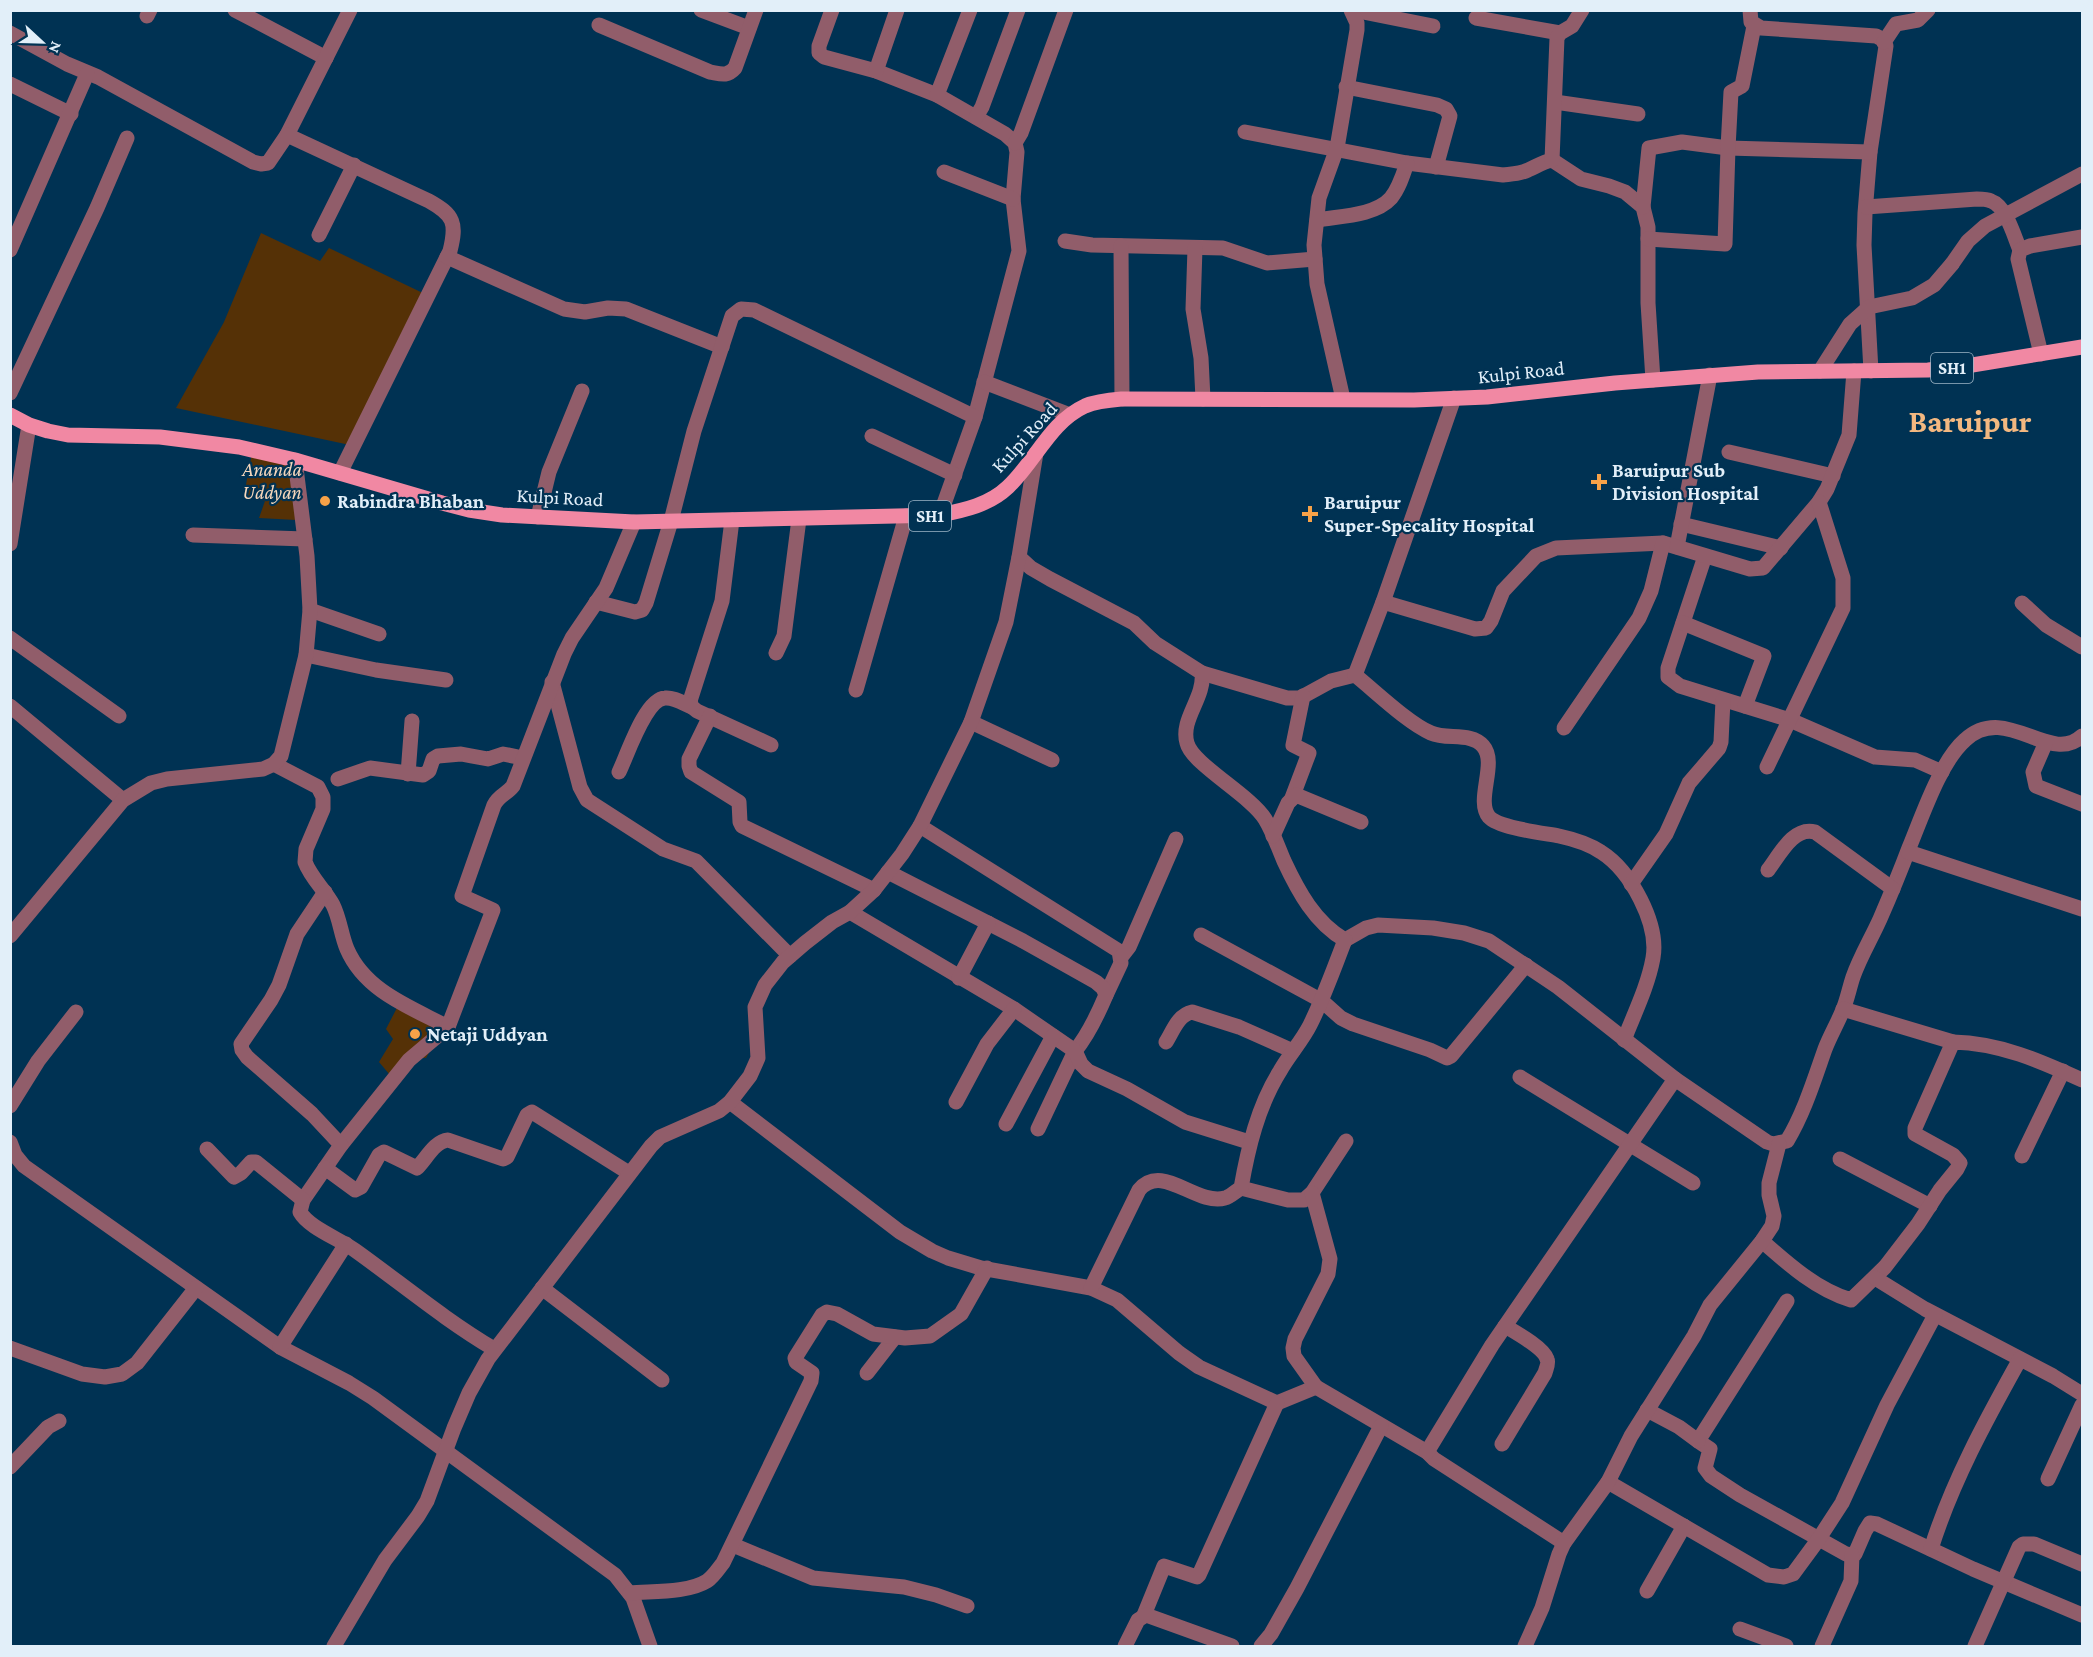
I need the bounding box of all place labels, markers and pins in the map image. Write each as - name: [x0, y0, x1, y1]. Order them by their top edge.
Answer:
- place label: Baruipur Sub Division Hospital: [1612, 459, 1759, 504]
- marker: Baruipur Sub Division Hospital: [1590, 473, 1608, 491]
- place label: Rabindra Bhaban: [337, 490, 485, 512]
- place label: Baruipur Super-Specality Hospital: [1324, 491, 1534, 536]
- marker: Rabindra Bhaban: [318, 494, 332, 508]
- marker: Baruipur Super-Specality Hospital: [1301, 505, 1319, 523]
- place label: Netaji Uddyan: [427, 1023, 548, 1046]
- marker: Netaji Uddyan: [408, 1027, 422, 1041]

